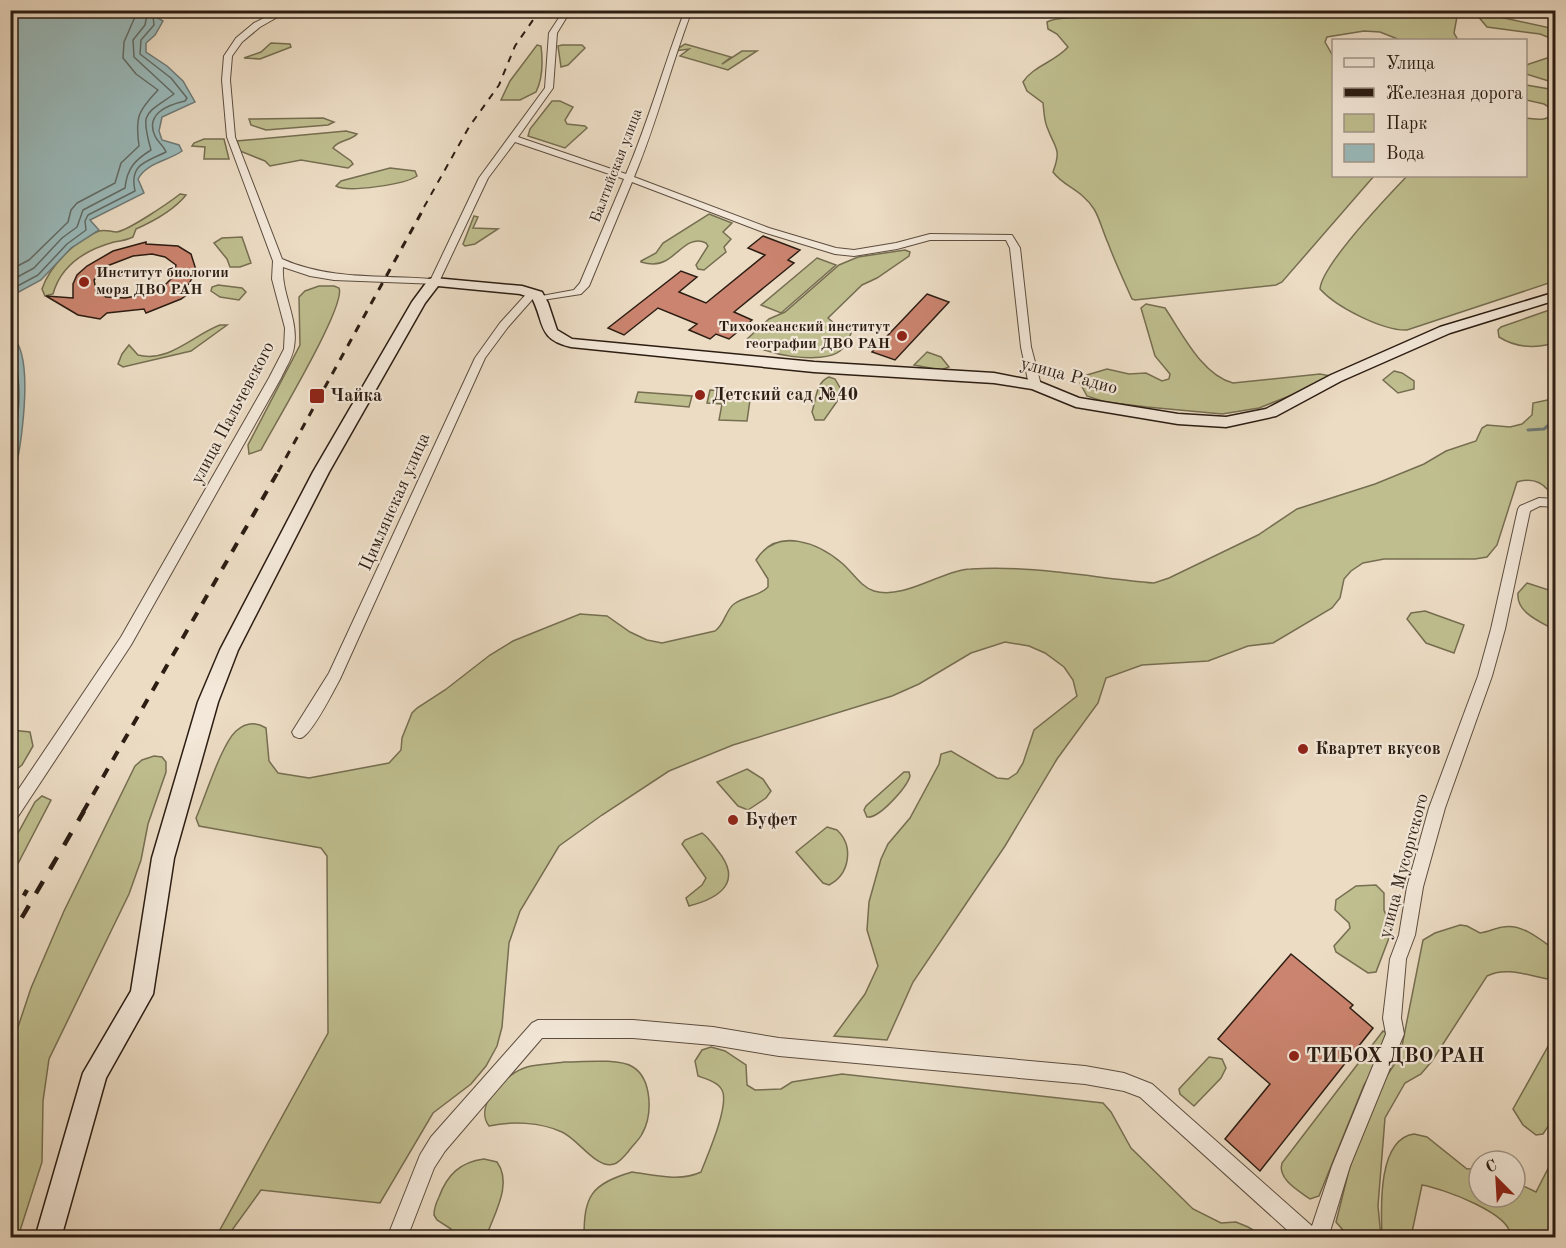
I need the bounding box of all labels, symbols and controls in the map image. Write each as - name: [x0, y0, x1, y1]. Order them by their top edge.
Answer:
- legend: [1332, 39, 1527, 177]
- text: Улица: [1386, 55, 1435, 73]
- text: Железная дорога: [1386, 85, 1523, 103]
- street label: Балтийская улица: [588, 106, 646, 225]
- text: Парк: [1386, 115, 1427, 133]
- text: Вода: [1386, 145, 1425, 163]
- place label: Институт биологии моря ДВО РАН: [96, 266, 229, 298]
- marker: Институт биологии моря ДВО РАН: [77, 275, 91, 289]
- place label: Тихоокеанский институт географии ДВО РАН: [719, 320, 890, 352]
- marker: Тихоокеанский институт географии ДВО РАН: [895, 329, 909, 343]
- street label: улица Пальчевского: [188, 339, 278, 487]
- street label: улица Радио: [1019, 354, 1120, 398]
- place label: Детский сад №40: [712, 386, 858, 404]
- marker: Чайка: [308, 387, 326, 405]
- place label: Чайка: [330, 387, 382, 405]
- marker: Детский сад №40: [693, 388, 707, 402]
- street label: Цимлянская улица: [356, 430, 434, 574]
- place label: Квартет вкусов: [1315, 740, 1441, 758]
- marker: Квартет вкусов: [1296, 742, 1310, 756]
- street label: улица Мусоргского: [1376, 791, 1432, 941]
- place label: Буфет: [745, 811, 798, 830]
- marker: Буфет: [726, 813, 740, 827]
- place label: ТИБОХ ДВО РАН: [1306, 1046, 1485, 1067]
- marker: ТИБОХ ДВО РАН: [1287, 1049, 1301, 1063]
- north arrow: [1467, 1149, 1527, 1209]
- text: С: [1484, 1158, 1500, 1177]

